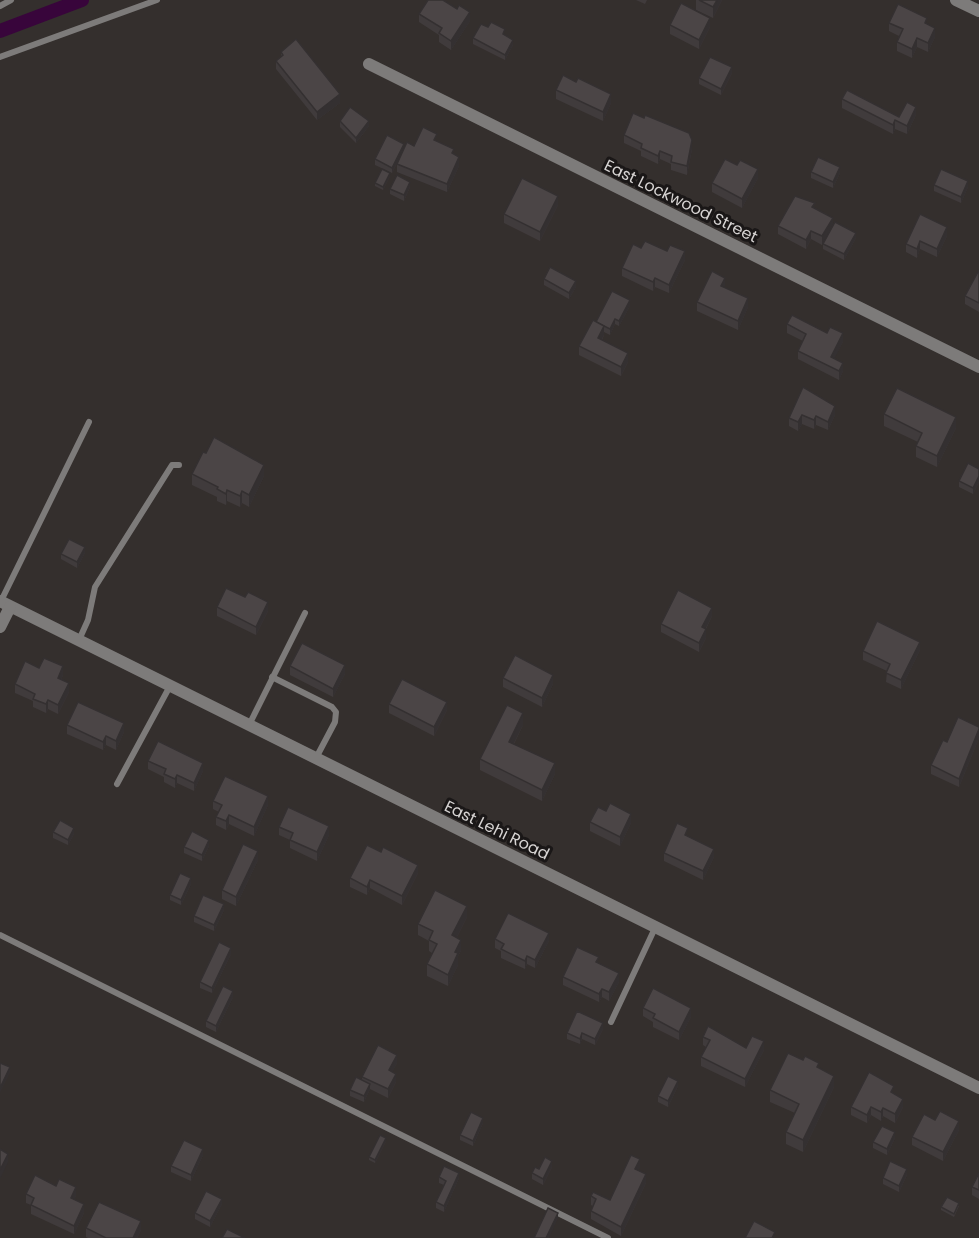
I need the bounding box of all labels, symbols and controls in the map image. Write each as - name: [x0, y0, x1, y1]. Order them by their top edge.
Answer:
- street label: East Lockwood Street: [600, 154, 762, 248]
- street label: East Lehi Road: [441, 795, 553, 865]

